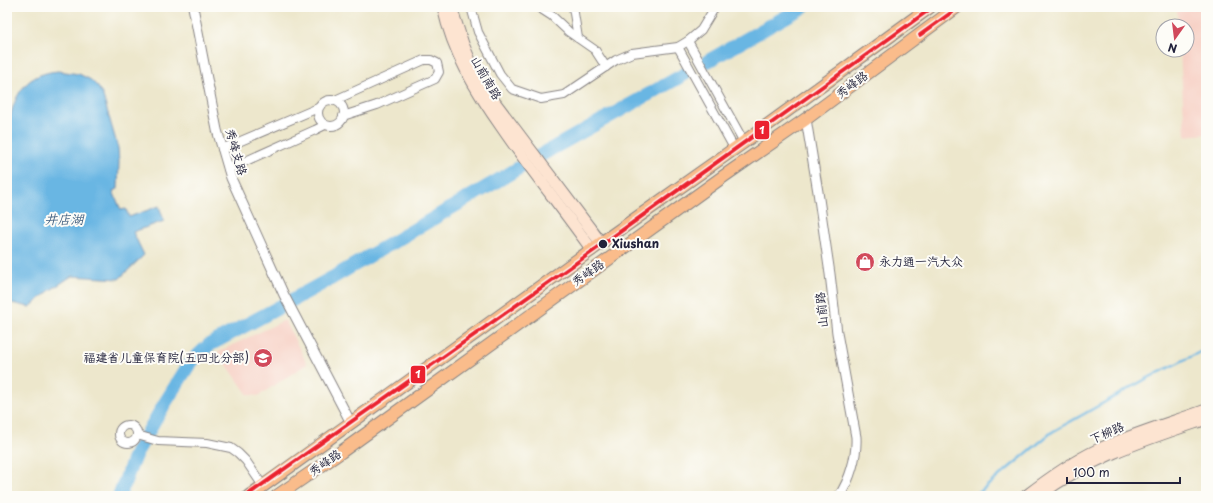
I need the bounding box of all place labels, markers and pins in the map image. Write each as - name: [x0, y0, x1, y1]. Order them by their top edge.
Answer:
- place label: Xiushan: [612, 234, 659, 252]
- marker: Xiushan: [597, 238, 609, 250]
- shop icon: 永力通一汽大众: [854, 251, 876, 273]
- place label: 永力通一汽大众: [879, 252, 963, 270]
- school or university icon: 福建省儿童保育院(五四北分部): [252, 347, 274, 369]
- place label: 福建省儿童保育院(五四北分部): [84, 348, 249, 366]

